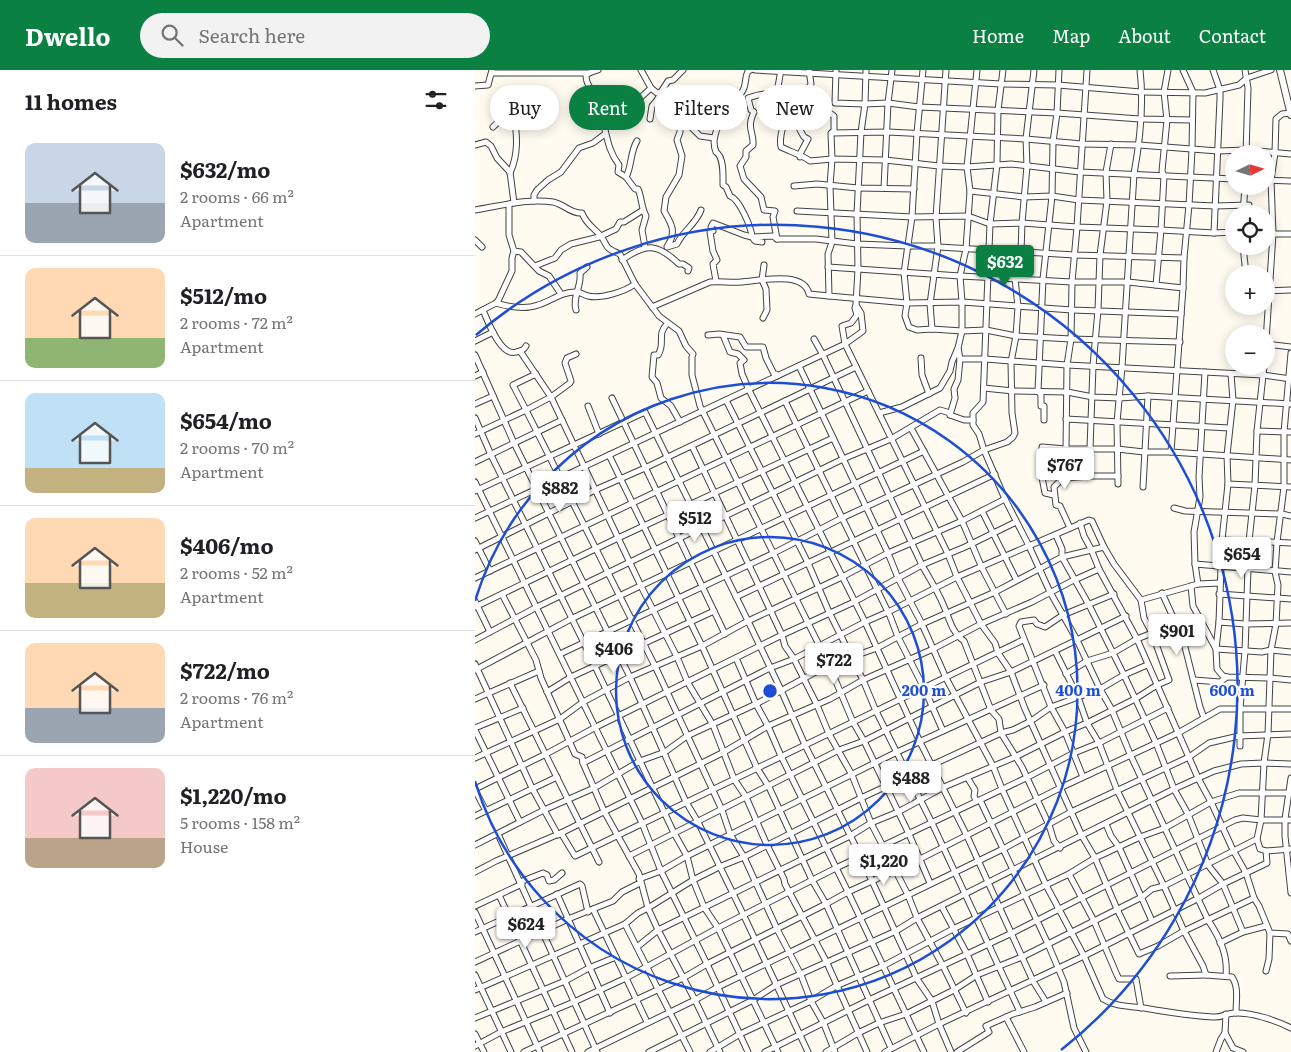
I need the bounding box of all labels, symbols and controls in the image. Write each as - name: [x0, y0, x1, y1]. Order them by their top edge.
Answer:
- search box: [140, 13, 490, 58]
- text: Dwello: [25, 18, 110, 53]
- icon: search: [158, 21, 186, 49]
- text: Search here: [198, 21, 305, 49]
- text: Home: [972, 22, 1024, 49]
- text: Map: [1052, 22, 1090, 49]
- text: About: [1118, 22, 1171, 49]
- text: Contact: [1199, 22, 1266, 49]
- text: 11 homes: [25, 85, 117, 116]
- chip: Buy: [490, 85, 559, 130]
- chip: Rent: [569, 85, 645, 130]
- chip: Filters: [655, 85, 747, 130]
- chip: New: [757, 85, 832, 130]
- icon: filters: [422, 86, 450, 114]
- north arrow: [1225, 145, 1275, 195]
- map controls: [1225, 145, 1275, 375]
- text: $632/mo: [180, 153, 270, 184]
- icon: home: [65, 163, 125, 223]
- text: 2 rooms · 66 m²: [180, 184, 294, 208]
- button: locate: [1225, 205, 1275, 255]
- text: Apartment: [180, 208, 264, 232]
- pin: $632: [975, 244, 1035, 287]
- text: $632: [987, 249, 1023, 273]
- button: +: [1225, 265, 1275, 315]
- text: $512/mo: [180, 279, 267, 310]
- icon: home: [65, 288, 125, 348]
- text: 2 rooms · 72 m²: [180, 310, 293, 334]
- button: −: [1225, 325, 1275, 375]
- text: Apartment: [180, 334, 264, 358]
- text: $654/mo: [180, 404, 272, 435]
- icon: home: [65, 413, 125, 473]
- text: 2 rooms · 70 m²: [180, 435, 294, 459]
- pin: $767: [1035, 448, 1095, 490]
- text: $767: [1047, 452, 1083, 476]
- text: Apartment: [180, 459, 264, 483]
- pin: $882: [530, 470, 590, 513]
- text: $882: [542, 475, 578, 499]
- pin: $512: [665, 500, 725, 543]
- text: $512: [678, 505, 712, 529]
- text: $406/mo: [180, 529, 274, 560]
- pin: $654: [1212, 536, 1272, 579]
- icon: home: [65, 538, 125, 598]
- text: $654: [1223, 541, 1261, 565]
- text: 2 rooms · 52 m²: [180, 560, 293, 584]
- text: Apartment: [180, 584, 264, 608]
- pin: $901: [1147, 614, 1207, 656]
- text: $901: [1159, 618, 1195, 642]
- pin: $406: [584, 632, 644, 674]
- text: $406: [595, 636, 633, 660]
- pin: $722: [804, 642, 864, 685]
- text: $722: [816, 647, 852, 671]
- text: $722/mo: [180, 654, 270, 685]
- icon: home: [65, 663, 125, 723]
- text: 200 m: [902, 678, 946, 701]
- text: 400 m: [1055, 678, 1101, 701]
- text: 600 m: [1209, 678, 1255, 701]
- centre of rings: [761, 682, 779, 700]
- text: 2 rooms · 76 m²: [180, 685, 293, 709]
- text: Apartment: [180, 709, 264, 733]
- pin: $488: [881, 760, 941, 803]
- text: $488: [892, 765, 930, 789]
- text: $1,220/mo: [180, 779, 287, 810]
- icon: home: [65, 788, 125, 848]
- text: 5 rooms · 158 m²: [180, 810, 300, 834]
- text: House: [180, 834, 228, 858]
- pin: $1,220: [843, 844, 925, 886]
- text: $1,220: [860, 848, 908, 872]
- pin: $624: [496, 906, 556, 949]
- text: $624: [507, 911, 545, 935]

